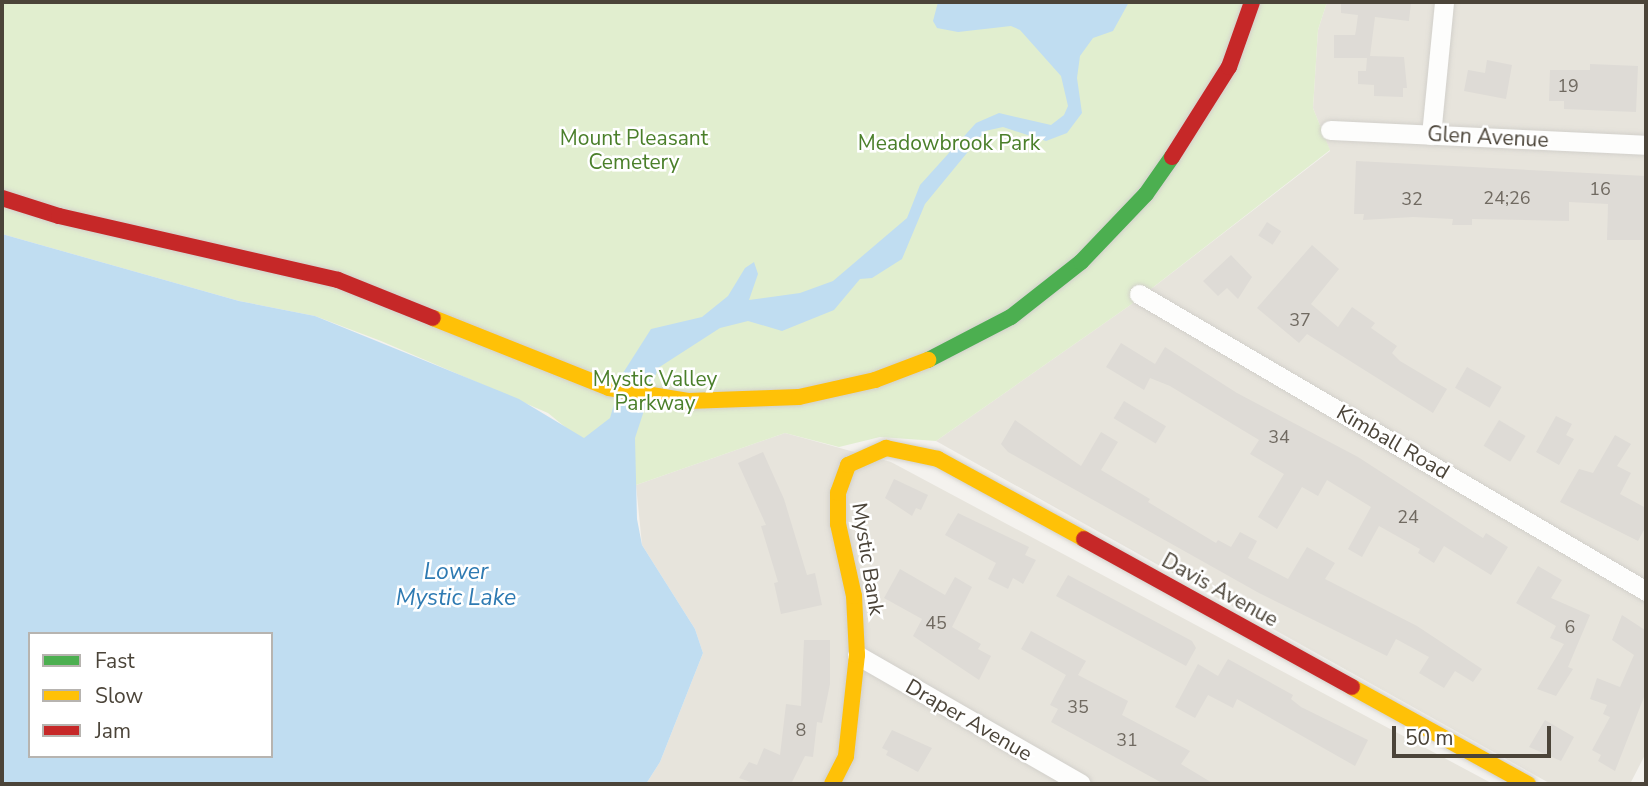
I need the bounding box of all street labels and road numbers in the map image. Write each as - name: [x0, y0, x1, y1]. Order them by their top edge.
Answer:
- street label: Glen Avenue: [1427, 121, 1549, 153]
- street label: Kimball Road: [1332, 400, 1454, 484]
- street label: Mystic Bank: [847, 501, 889, 617]
- street label: Davis Avenue: [1157, 548, 1283, 632]
- street label: Draper Avenue: [901, 674, 1037, 766]

